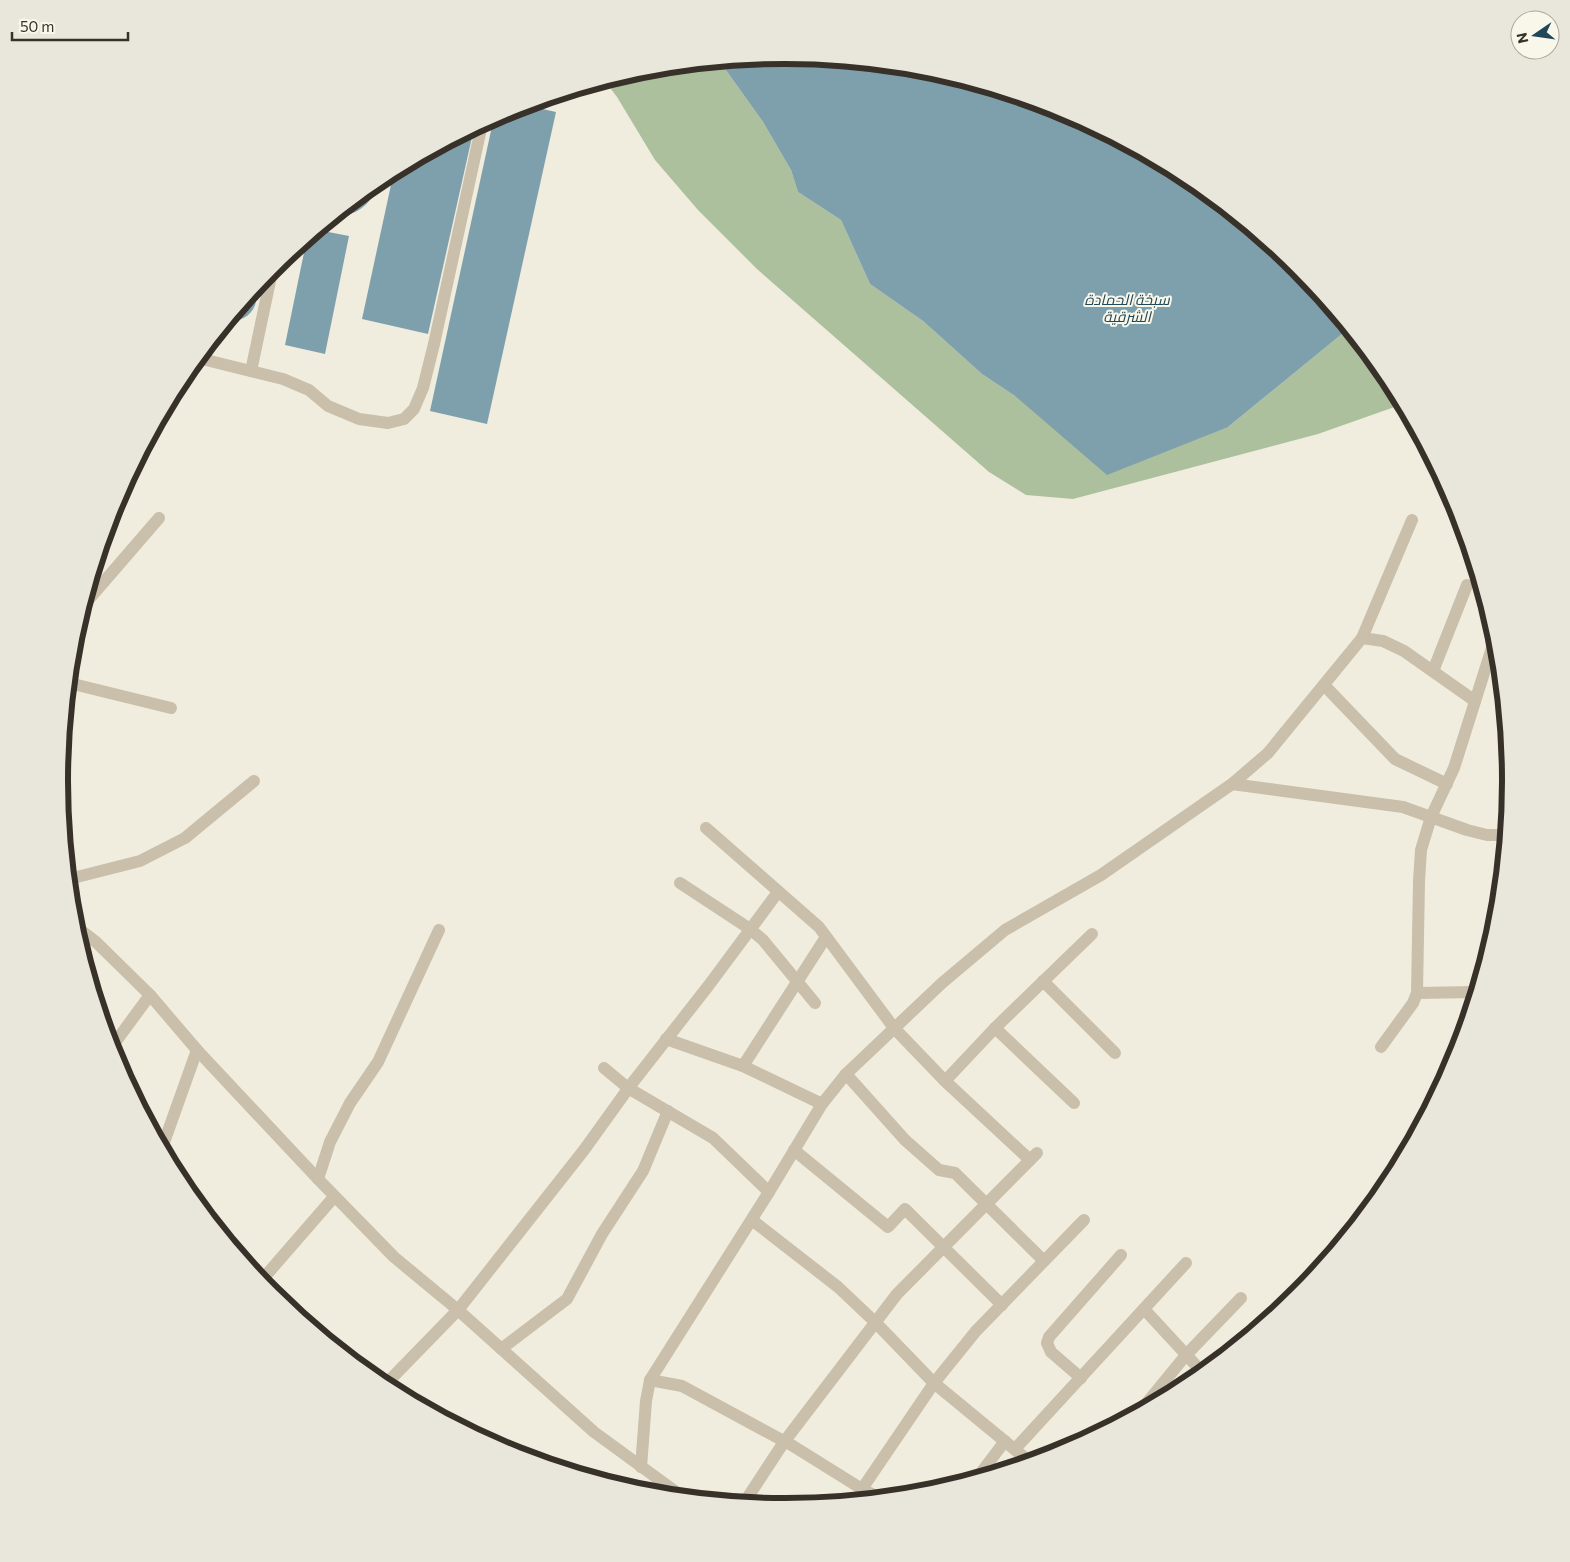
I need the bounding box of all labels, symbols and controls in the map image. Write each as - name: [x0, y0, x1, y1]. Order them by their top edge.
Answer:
- scale bar: [12, 10, 129, 42]
- north arrow: [1510, 10, 1560, 60]
- text: 50 m: [20, 17, 54, 35]
- text: N: [1512, 31, 1531, 45]
- water label: سبخة الحمادة الشرقية: [1084, 290, 1170, 326]

